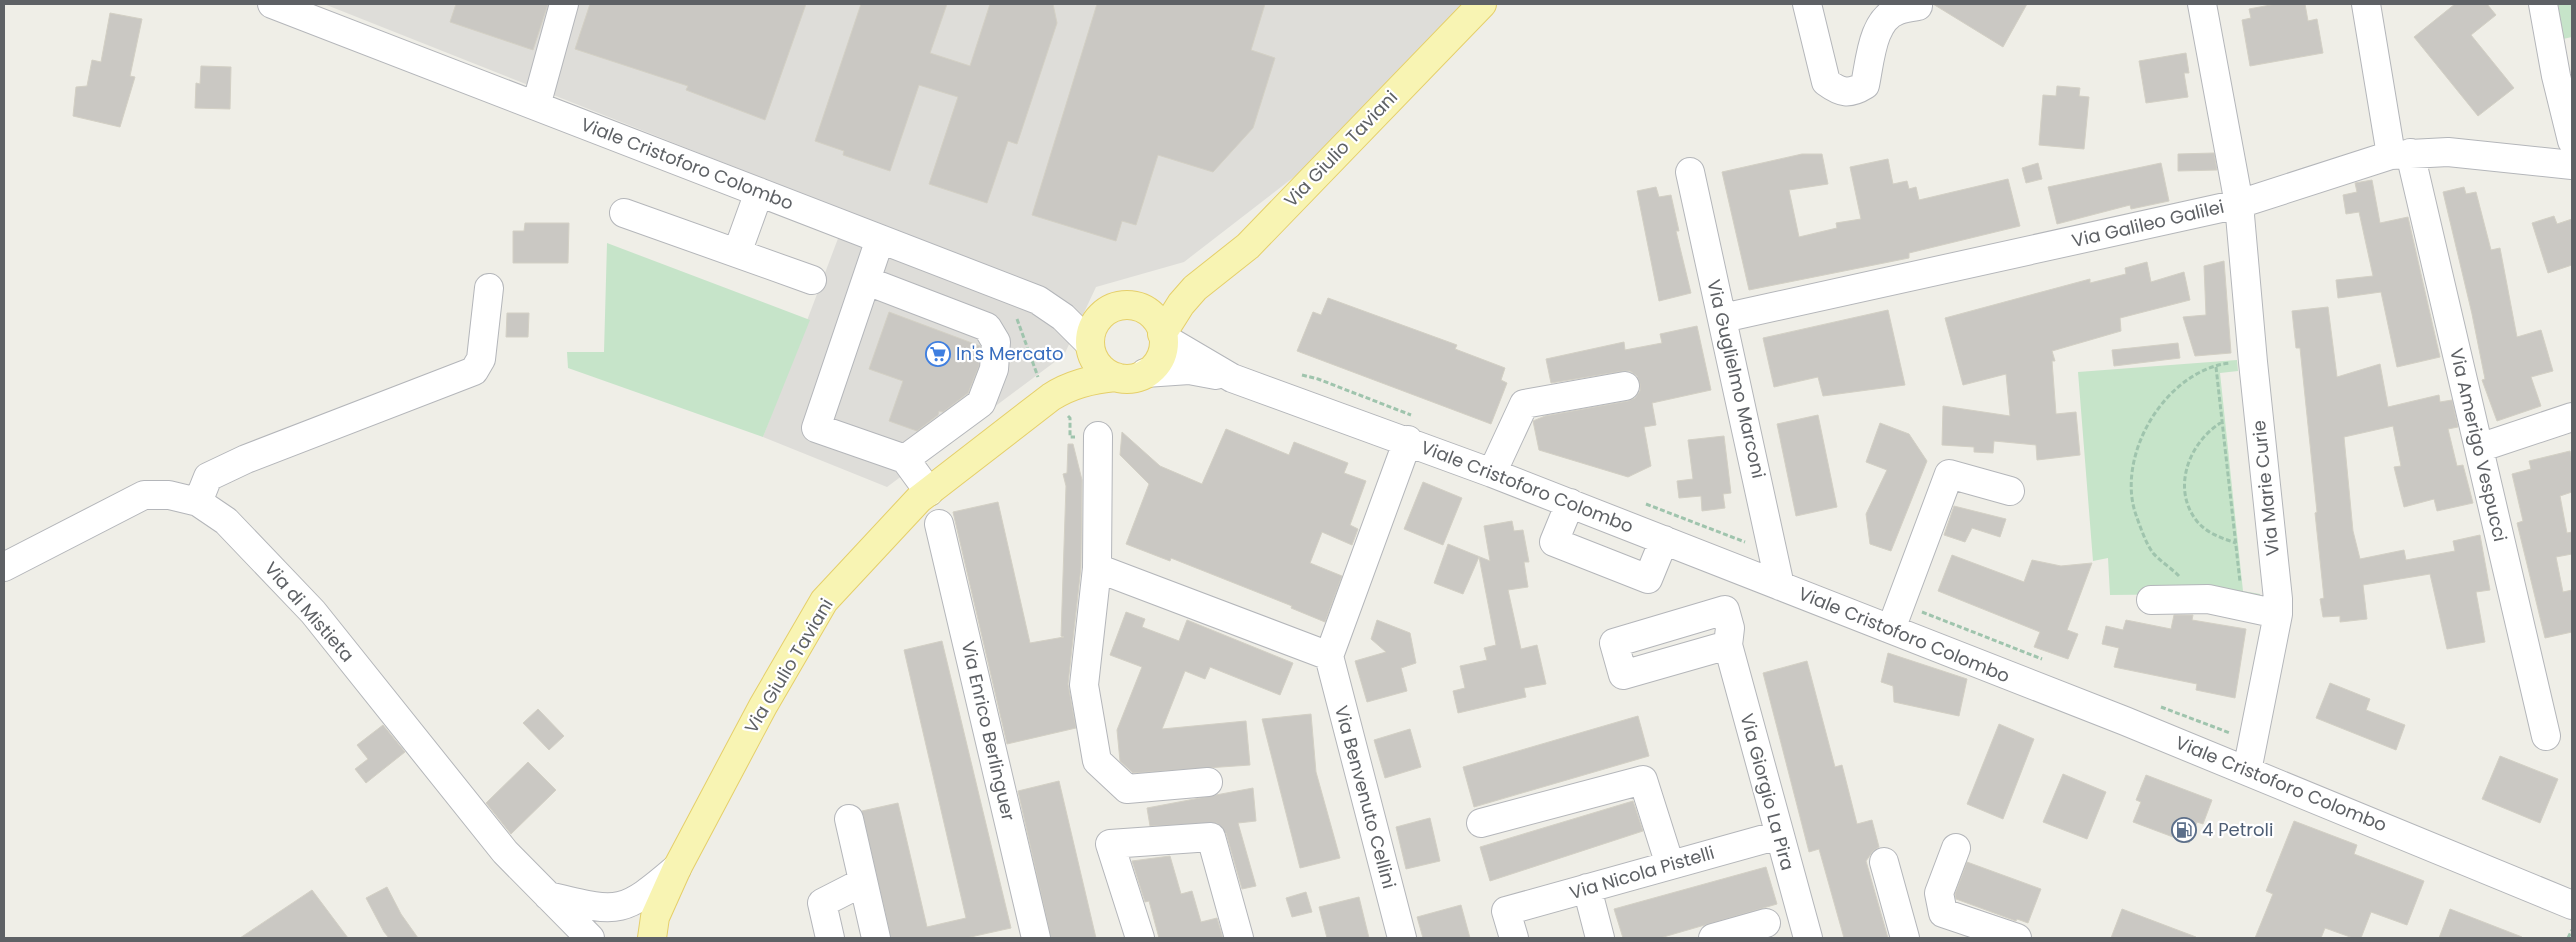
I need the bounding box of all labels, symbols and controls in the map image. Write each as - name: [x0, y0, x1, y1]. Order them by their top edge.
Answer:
- street label: Via Giulio Taviani: [1278, 85, 1403, 212]
- street label: Viale Cristoforo Colombo: [577, 111, 797, 216]
- street label: Via Galileo Galilei: [2069, 194, 2226, 253]
- street label: Via Guglielmo Marconi: [1701, 277, 1772, 481]
- supermarket icon: In's Mercato: [925, 341, 951, 367]
- place label: In's Mercato: [956, 341, 1064, 366]
- street label: Via Amerigo Vespucci: [2444, 346, 2513, 544]
- street label: Via Marie Curie: [2246, 419, 2285, 557]
- street label: Viale Cristoforo Colombo: [1417, 434, 1637, 539]
- street label: Via di Mistieta: [259, 556, 360, 667]
- street label: Viale Cristoforo Colombo: [1795, 581, 2014, 688]
- street label: Via Giulio Taviani: [738, 594, 839, 738]
- street label: Via Enrico Berlinguer: [956, 639, 1021, 823]
- street label: Via Benvenuto Cellini: [1329, 702, 1402, 891]
- street label: Via Giorgio La Pira: [1734, 711, 1800, 873]
- street label: Viale Cristoforo Colombo: [2172, 730, 2391, 837]
- fuel station icon: 4 Petroli: [2171, 817, 2197, 843]
- place label: 4 Petroli: [2202, 817, 2273, 842]
- street label: Via Nicola Pistelli: [1566, 840, 1717, 905]

